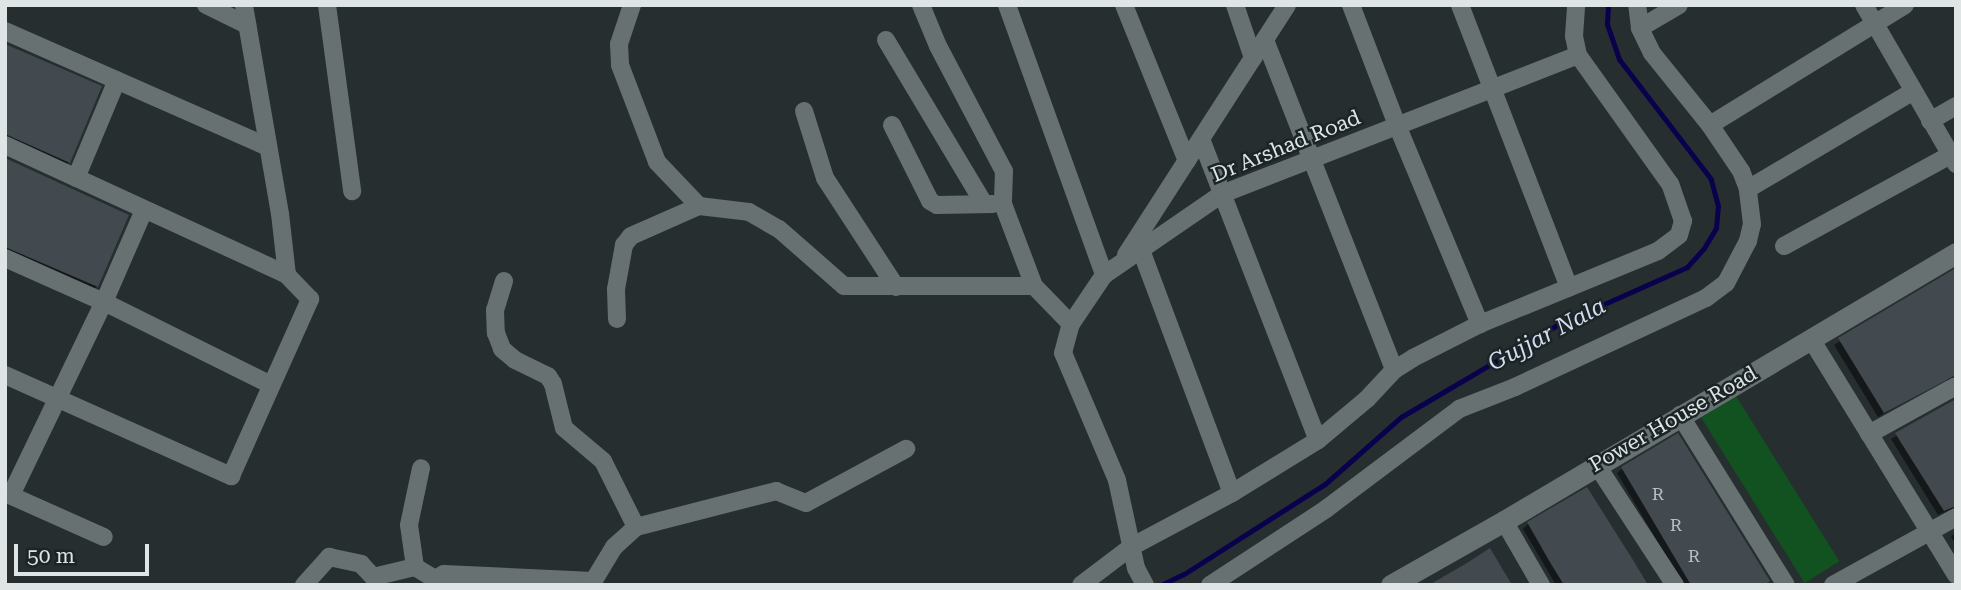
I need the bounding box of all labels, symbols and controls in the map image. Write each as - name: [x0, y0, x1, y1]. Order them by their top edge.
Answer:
- street label: Dr Arshad Road: [1208, 105, 1364, 187]
- water label: Gujjar Nala: [1484, 293, 1610, 377]
- street label: Power House Road: [1585, 361, 1761, 477]
- house number: R: [1652, 483, 1664, 505]
- house number: R: [1670, 514, 1682, 536]
- scale bar: [18, 530, 152, 574]
- text: 50 m: [27, 544, 75, 568]
- house number: R: [1688, 545, 1700, 567]

